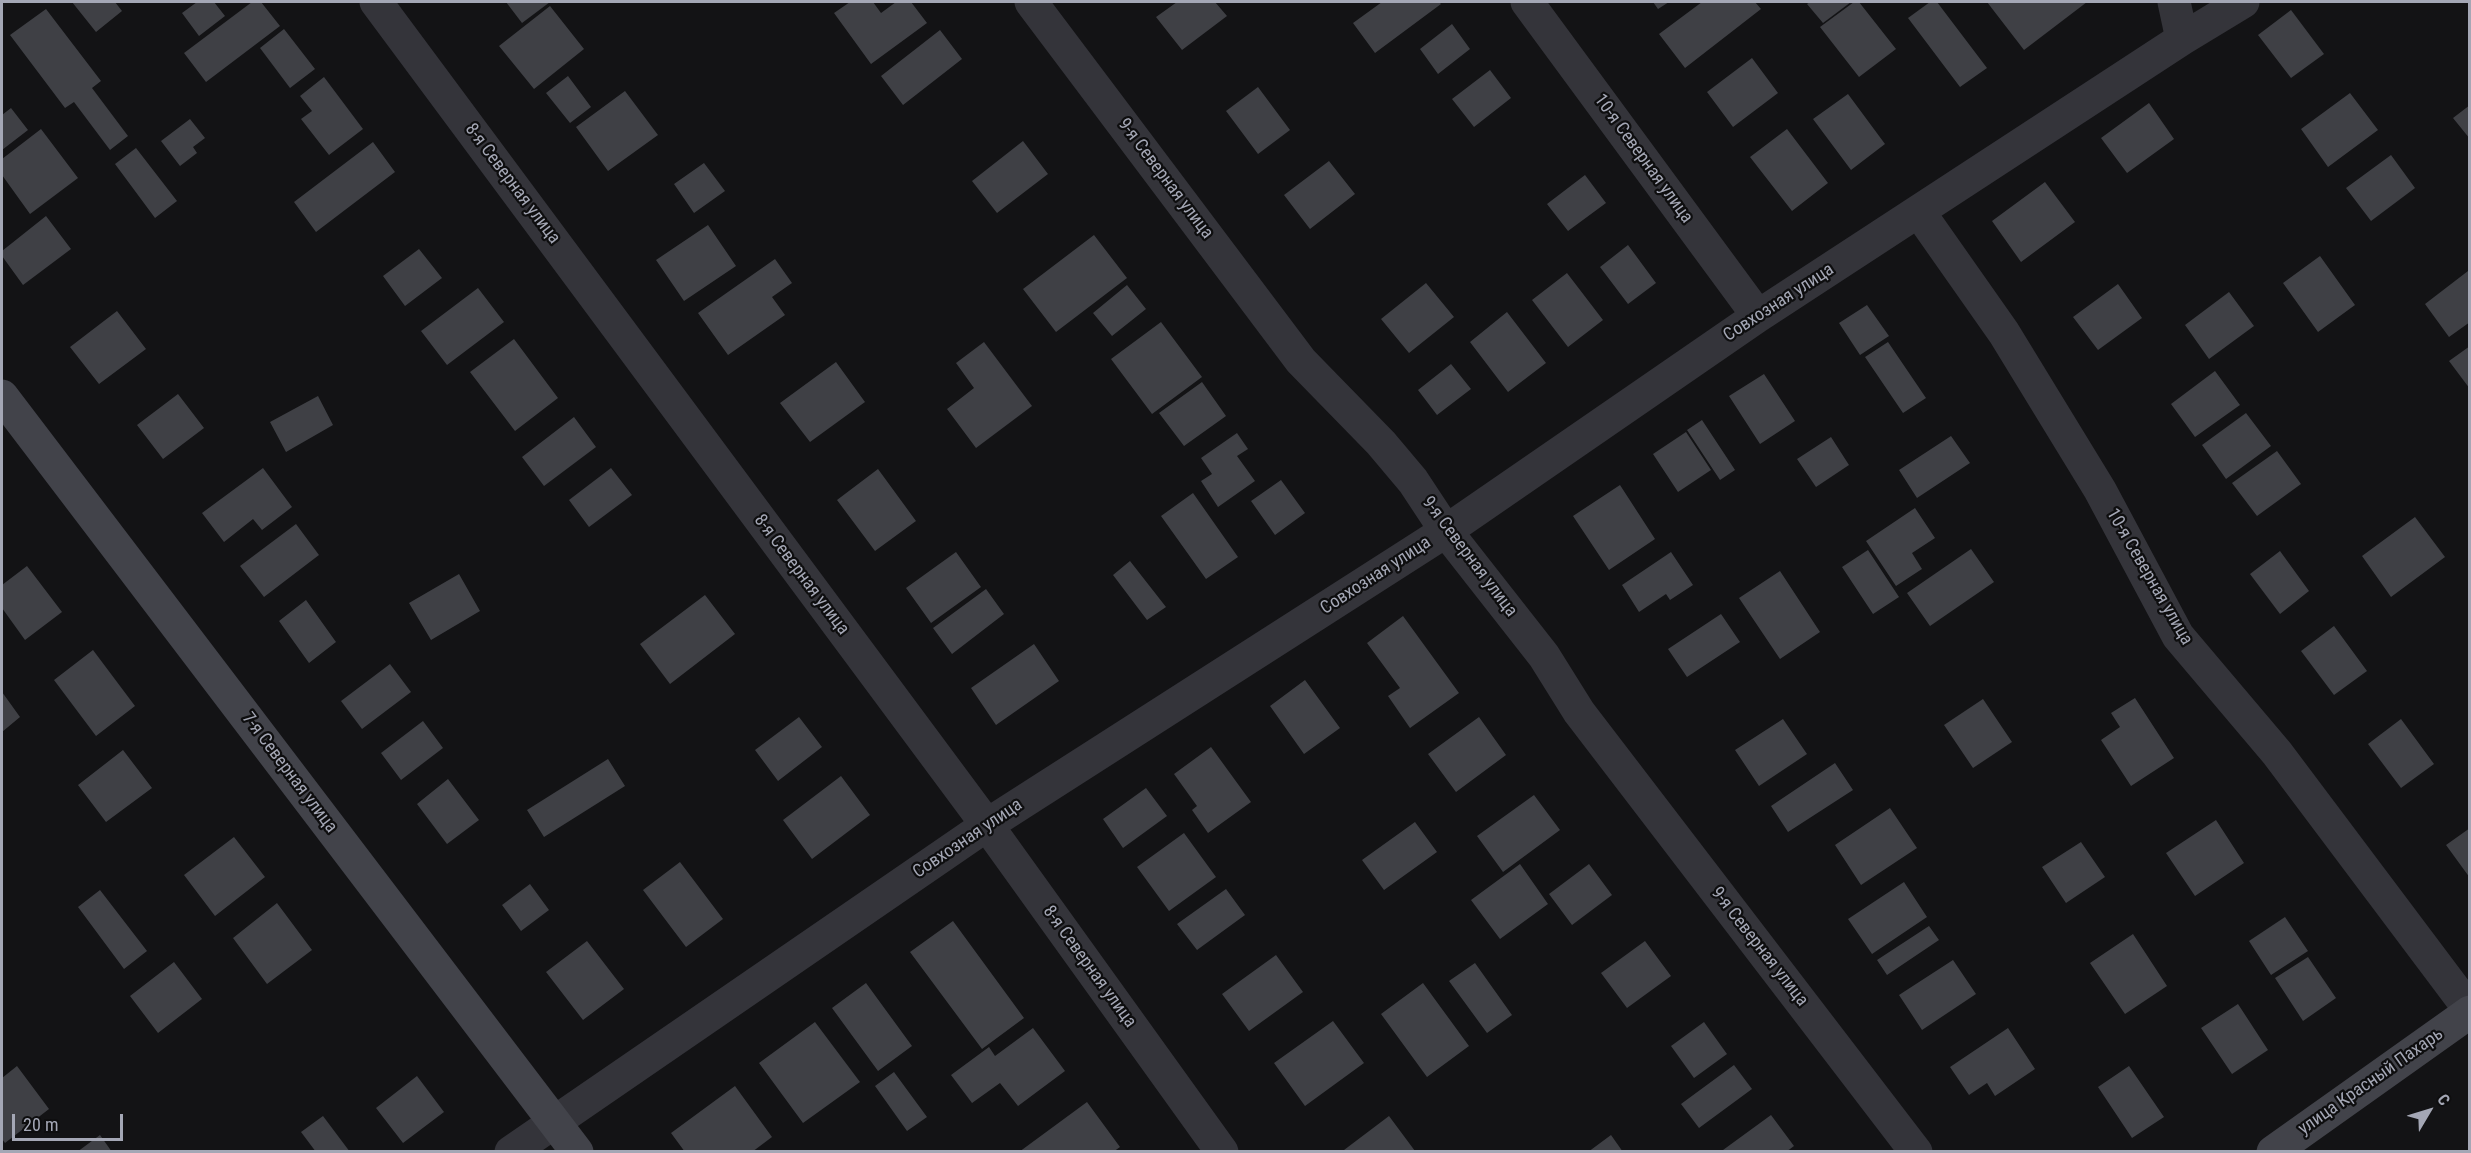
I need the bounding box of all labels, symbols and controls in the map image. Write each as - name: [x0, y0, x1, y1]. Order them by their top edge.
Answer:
- street label: 10-я Северная улица: [1589, 90, 1697, 228]
- street label: 9-я Северная улица: [1113, 114, 1217, 244]
- street label: 8-я Северная улица: [460, 119, 564, 249]
- street label: Совхозная улица: [1720, 259, 1838, 347]
- street label: 9-я Северная улица: [1417, 492, 1521, 622]
- street label: 10-я Северная улица: [2101, 505, 2197, 649]
- street label: 8-я Северная улица: [749, 510, 853, 640]
- street label: Совхозная улица: [1317, 532, 1435, 620]
- street label: 7-я Северная улица: [237, 708, 341, 838]
- street label: Совхозная улица: [909, 794, 1027, 884]
- street label: 9-я Северная улица: [1706, 883, 1812, 1011]
- street label: 8-я Северная улица: [1038, 902, 1140, 1032]
- street label: улица Красный Пахарь: [2294, 1024, 2448, 1140]
- north arrow: [2399, 1081, 2459, 1141]
- text: С: [2433, 1090, 2454, 1109]
- scale bar: [15, 1102, 126, 1140]
- text: 20 m: [23, 1114, 58, 1135]

